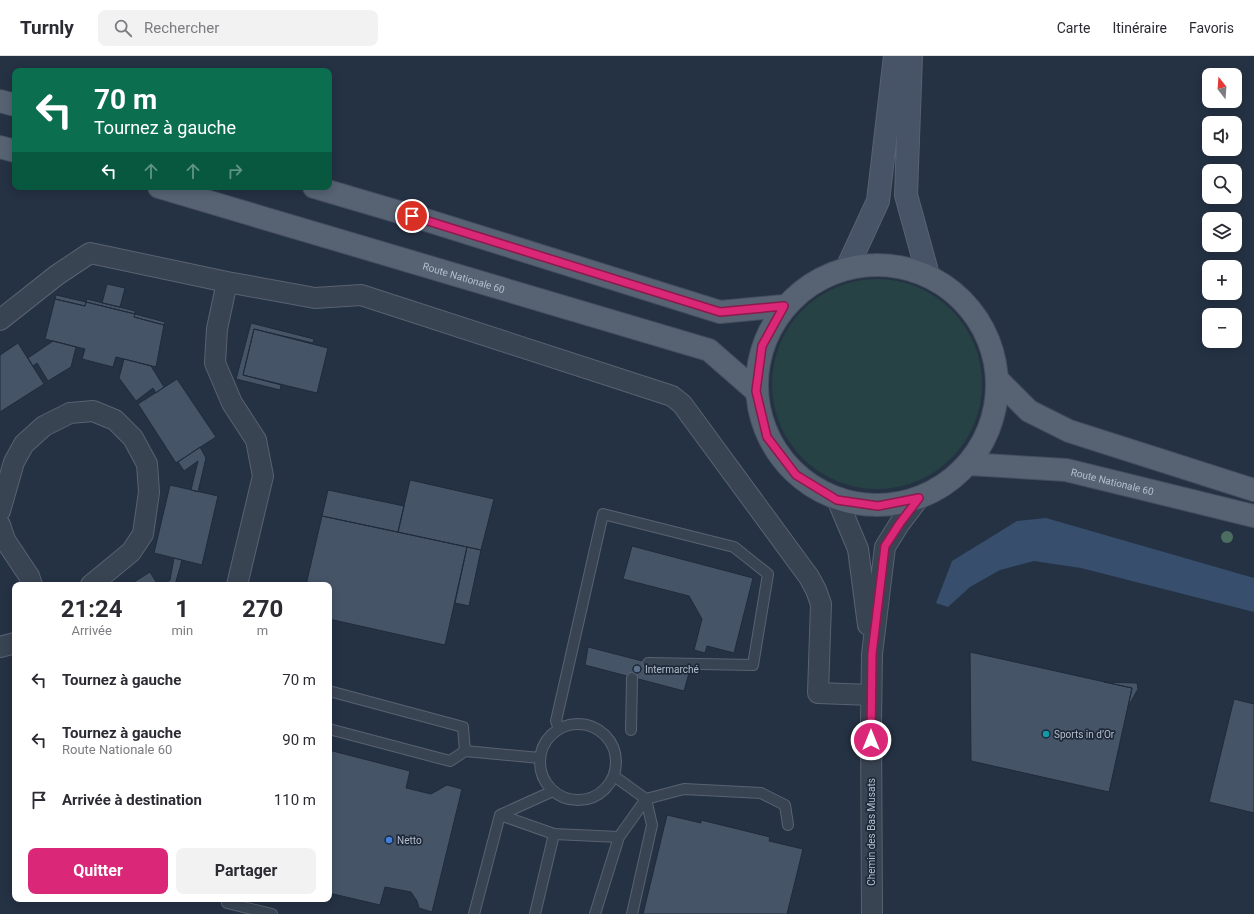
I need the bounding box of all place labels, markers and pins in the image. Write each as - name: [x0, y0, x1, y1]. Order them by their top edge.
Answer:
- pin: [395, 199, 429, 233]
- marker: Intermarché: [632, 664, 642, 674]
- place label: Intermarché: [645, 664, 699, 675]
- marker: Sports in d’Or: [1041, 729, 1051, 739]
- place label: Sports in d’Or: [1054, 729, 1115, 740]
- marker: Netto: [384, 835, 394, 845]
- place label: Netto: [397, 835, 422, 846]

